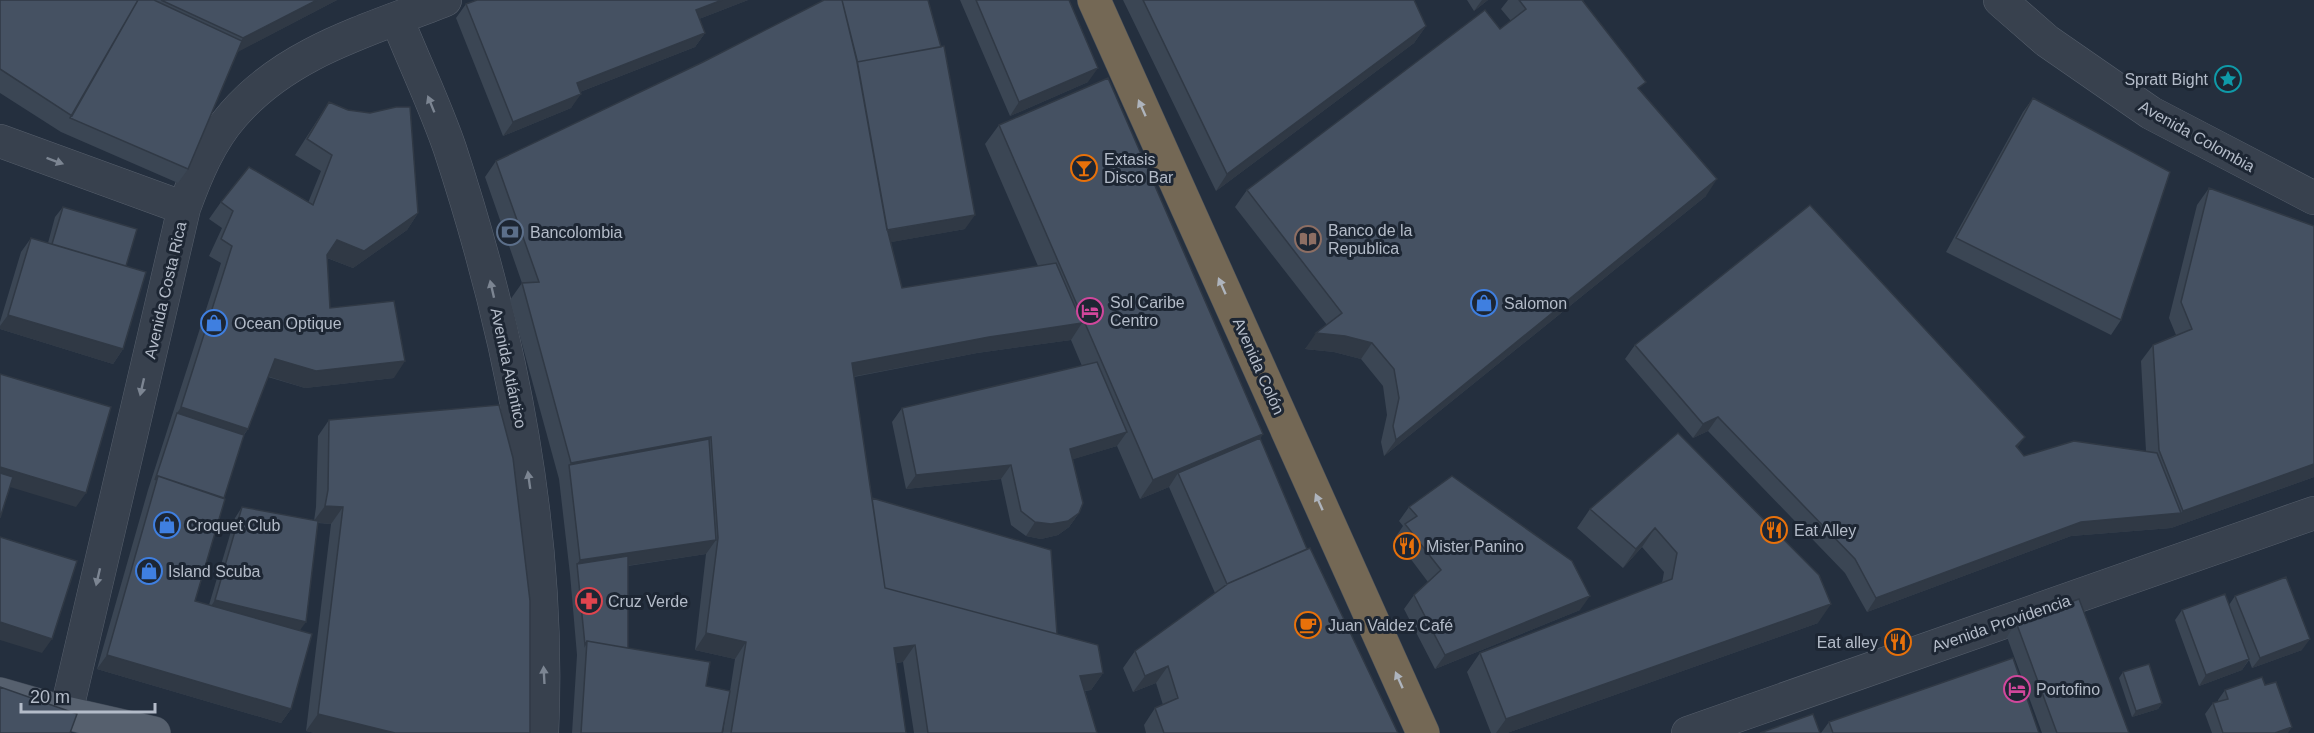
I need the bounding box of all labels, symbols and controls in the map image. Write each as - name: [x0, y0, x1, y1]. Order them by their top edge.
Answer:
- place icon: Spratt Bight: [2213, 64, 2243, 94]
- place label: Spratt Bight: [2124, 71, 2209, 88]
- one-way arrow: [426, 95, 435, 113]
- street label: Avenida Colombia: [2136, 98, 2258, 175]
- one-way arrow: [1138, 99, 1147, 116]
- place label: Extasis Disco Bar: [1104, 151, 1174, 186]
- bar icon: Extasis Disco Bar: [1069, 153, 1099, 183]
- one-way arrow: [46, 157, 64, 166]
- bank icon: Bancolombia: [495, 217, 525, 247]
- street label: Avenida Costa Rica: [141, 220, 190, 360]
- place label: Banco de la Republica: [1328, 222, 1413, 257]
- place label: Bancolombia: [530, 224, 623, 241]
- library icon: Banco de la Republica: [1293, 224, 1323, 254]
- one-way arrow: [1218, 277, 1227, 294]
- one-way arrow: [487, 280, 497, 298]
- shop icon: Salomon: [1469, 288, 1499, 318]
- place label: Sol Caribe Centro: [1110, 294, 1185, 329]
- place label: Salomon: [1504, 295, 1567, 312]
- hotel icon: Sol Caribe Centro: [1075, 296, 1105, 326]
- street label: Avenida Atlántico: [487, 306, 530, 430]
- shop icon: Ocean Optique: [199, 308, 229, 338]
- place label: Ocean Optique: [234, 315, 342, 332]
- street label: Avenida Colón: [1230, 315, 1287, 417]
- one-way arrow: [137, 378, 146, 397]
- one-way arrow: [524, 471, 534, 490]
- one-way arrow: [1315, 493, 1324, 510]
- shop icon: Croquet Club: [152, 510, 182, 540]
- restaurant icon: Eat Alley: [1759, 515, 1789, 545]
- place label: Croquet Club: [186, 517, 280, 534]
- place label: Eat Alley: [1794, 522, 1856, 539]
- restaurant icon: Mister Panino: [1392, 531, 1422, 561]
- place label: Mister Panino: [1426, 538, 1524, 555]
- shop icon: Island Scuba: [134, 556, 164, 586]
- place label: Island Scuba: [168, 563, 261, 580]
- one-way arrow: [93, 568, 102, 587]
- pharmacy icon: Cruz Verde: [574, 586, 604, 616]
- street label: Avenida Providencia: [1930, 592, 2073, 655]
- place label: Cruz Verde: [608, 593, 688, 610]
- cafe icon: Juan Valdez Café: [1293, 610, 1323, 640]
- place label: Juan Valdez Café: [1328, 617, 1453, 634]
- restaurant icon: Eat alley: [1883, 627, 1913, 657]
- place label: Eat alley: [1817, 634, 1878, 651]
- one-way arrow: [539, 665, 549, 684]
- one-way arrow: [1395, 671, 1404, 688]
- hotel icon: Portofino: [2002, 674, 2032, 704]
- scale bar: [21, 676, 154, 714]
- place label: Portofino: [2036, 681, 2100, 698]
- text: 20 m: [30, 687, 70, 707]

